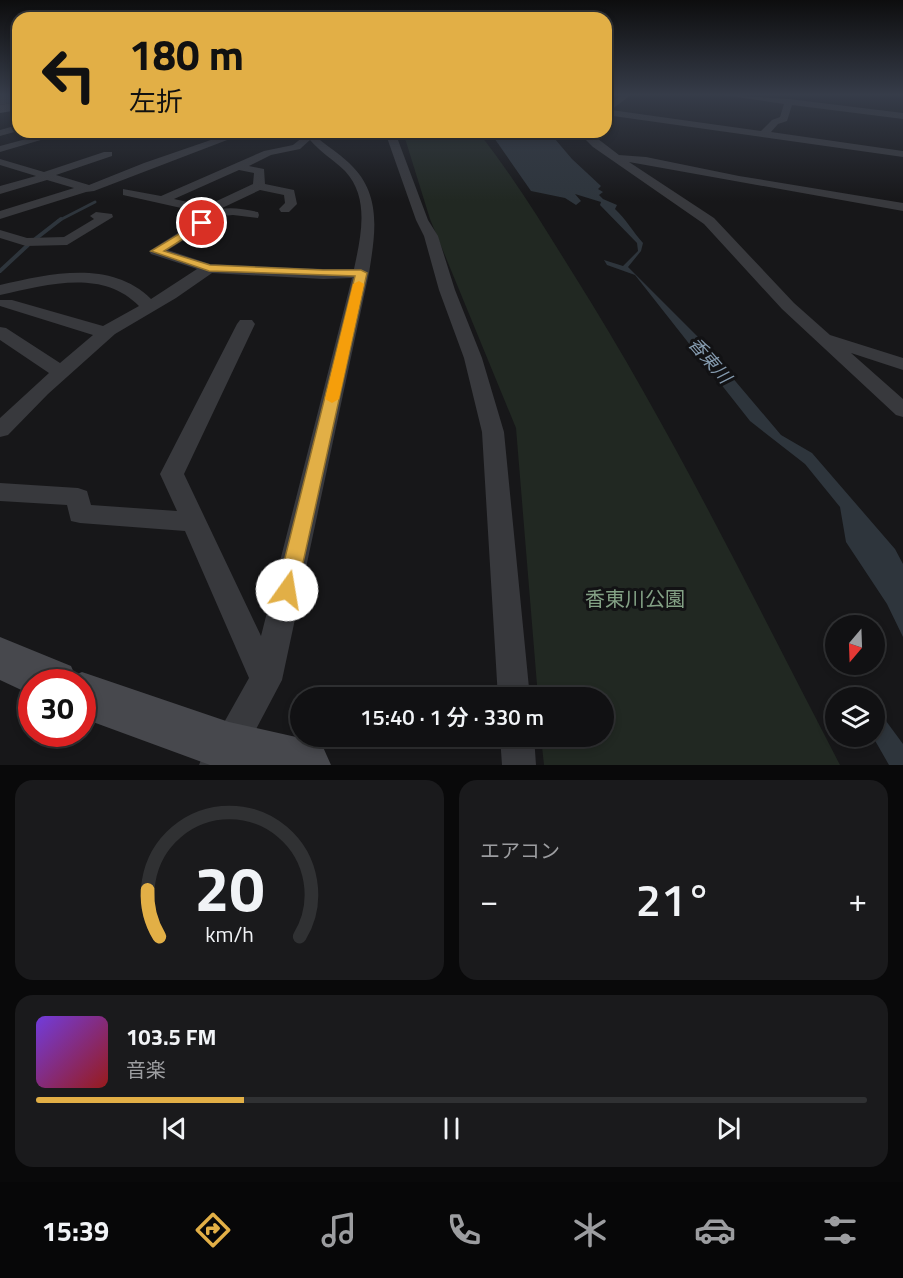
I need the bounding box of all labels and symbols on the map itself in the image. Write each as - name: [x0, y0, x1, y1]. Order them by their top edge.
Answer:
- pin: [176, 197, 227, 248]
- water label: 香東川: [682, 331, 739, 391]
- position arrow: [255, 558, 319, 622]
- park label: 香東川公園: [585, 583, 685, 614]
- north arrow: [825, 615, 885, 675]
- speed limit sign: 30: [18, 669, 96, 747]

